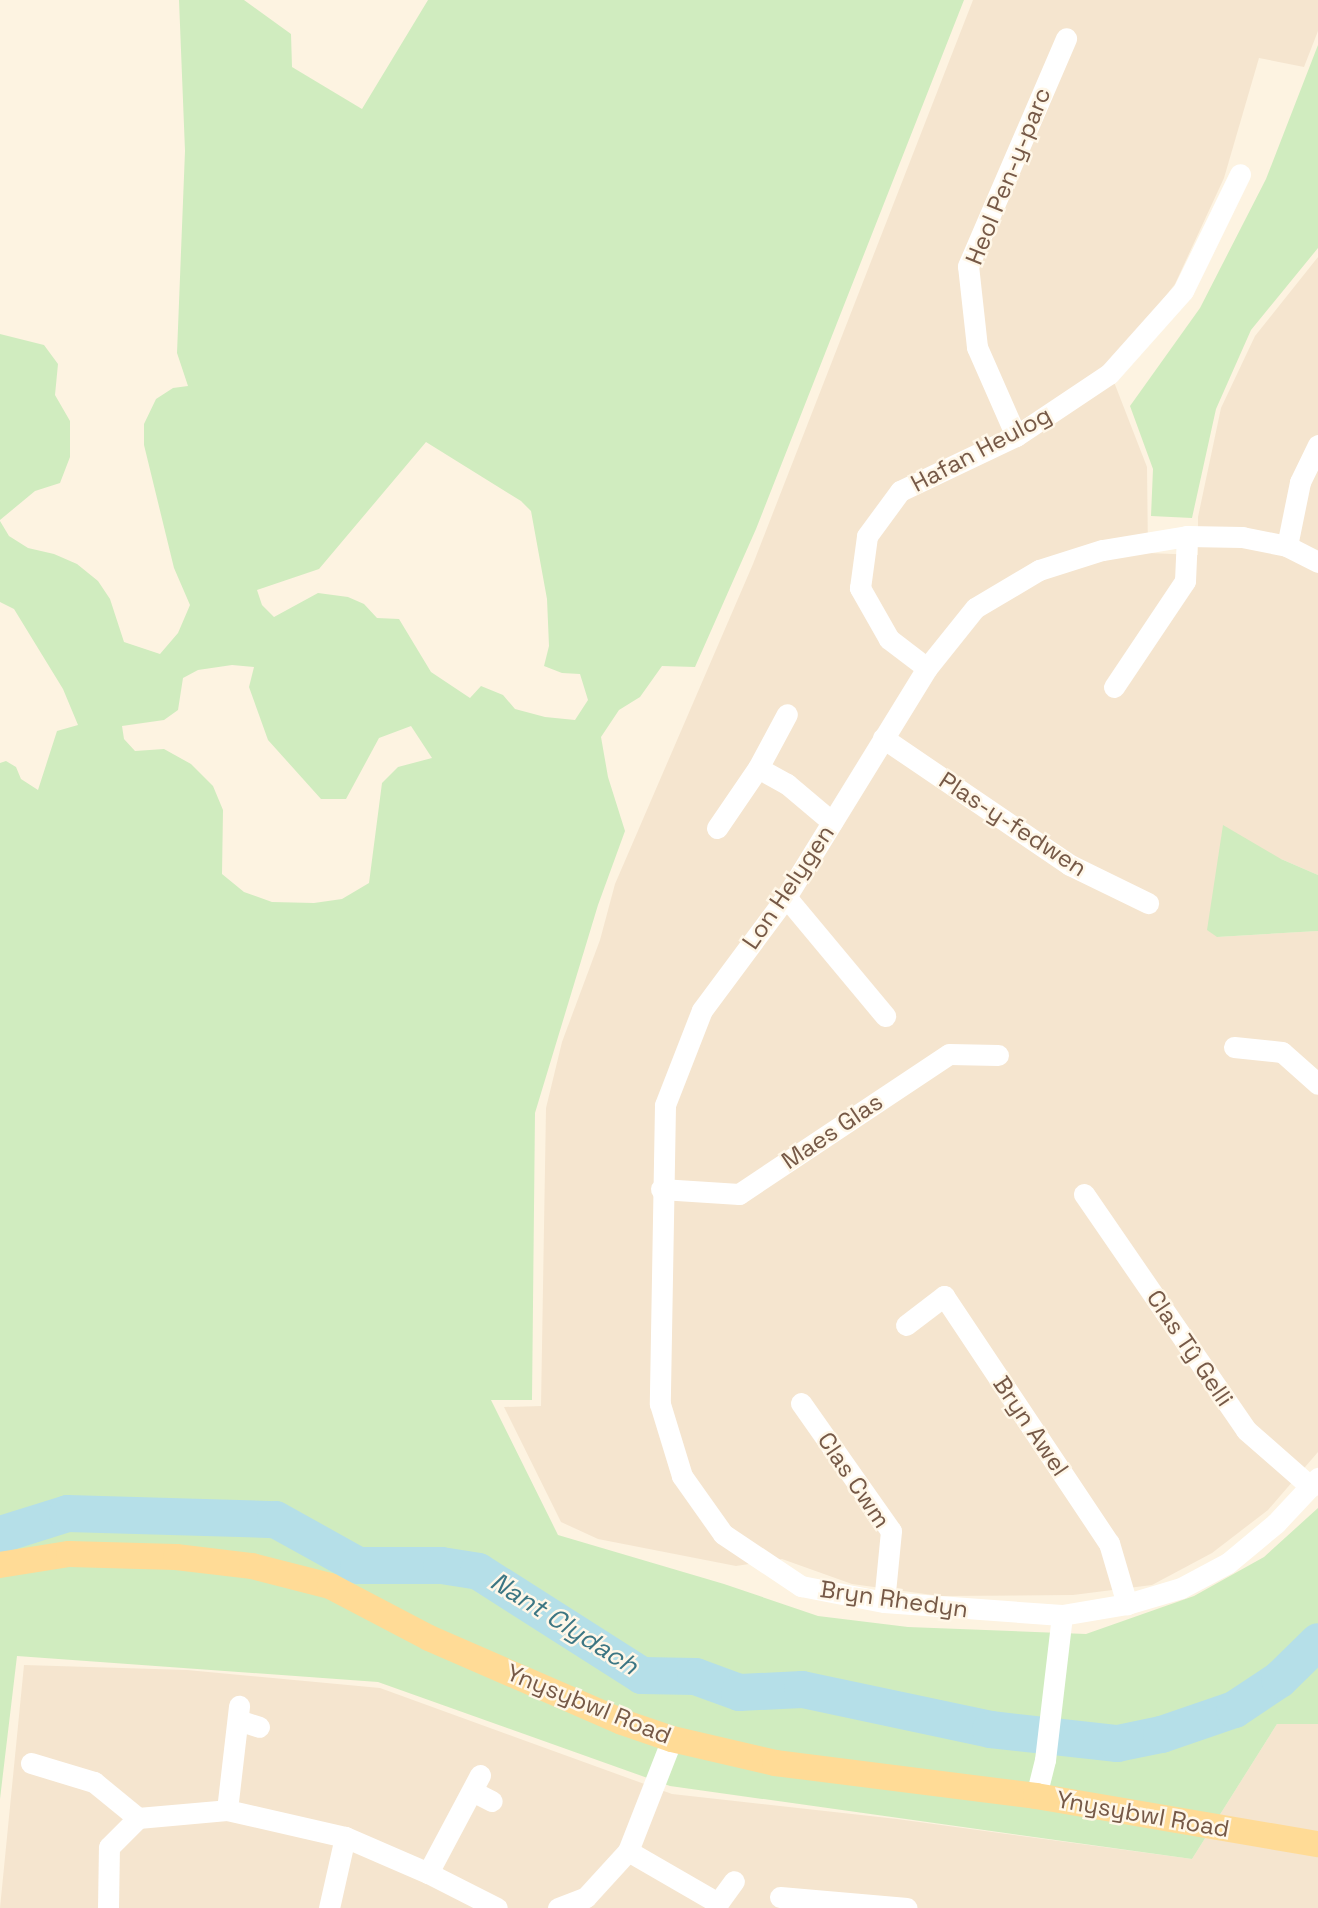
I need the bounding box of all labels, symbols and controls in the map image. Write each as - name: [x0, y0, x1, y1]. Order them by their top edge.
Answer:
- street label: Heol Pen-y-parc: [959, 83, 1057, 269]
- street label: Hafan Heulog: [906, 400, 1056, 498]
- street label: Plas-y-fedwen: [934, 766, 1092, 882]
- street label: Lon Helygen: [736, 819, 840, 955]
- street label: Maes Glas: [776, 1087, 888, 1175]
- street label: Clas Tŷ Gelli: [1140, 1284, 1240, 1412]
- street label: Bryn Awel: [987, 1370, 1075, 1482]
- street label: Clas Cwm: [812, 1427, 896, 1533]
- water label: Nant Clydach: [484, 1566, 644, 1682]
- street label: Bryn Rhedyn: [818, 1574, 970, 1624]
- street label: Ynysybwl Road: [503, 1658, 675, 1750]
- street label: Ynysybwl Road: [1054, 1785, 1232, 1843]

